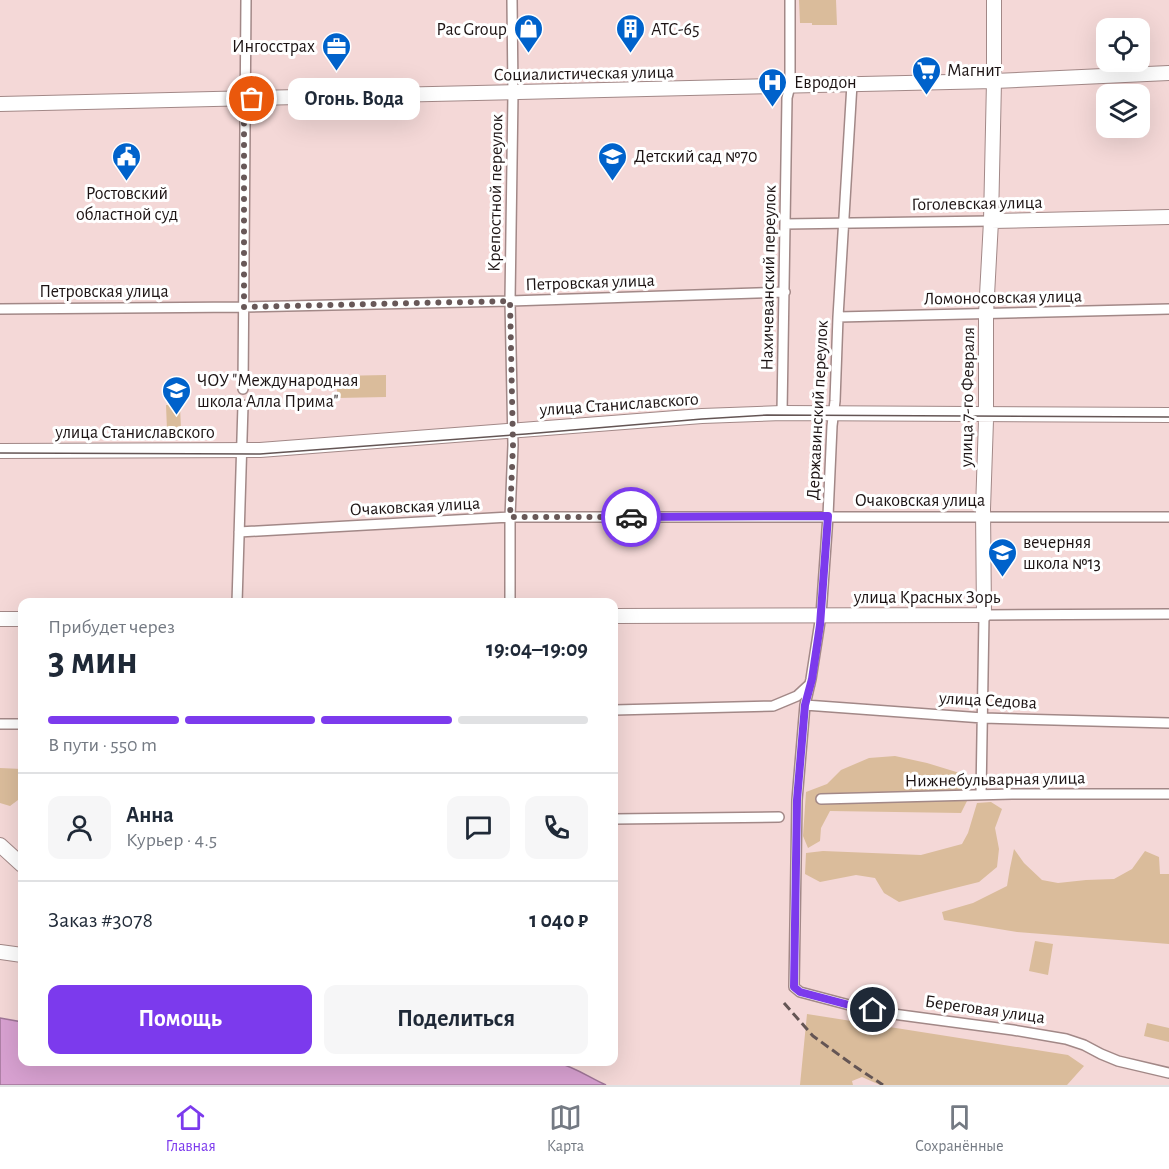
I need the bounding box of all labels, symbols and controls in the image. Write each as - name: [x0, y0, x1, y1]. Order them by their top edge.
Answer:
- shop icon: Pac Group: [512, 13, 544, 55]
- building icon: АТС-65: [614, 13, 646, 55]
- map controls: [1096, 18, 1150, 138]
- button: locate: [1096, 18, 1150, 72]
- place label: Pac Group: [436, 21, 507, 39]
- place label: АТС-65: [651, 21, 699, 39]
- office icon: Ингосстрах: [320, 30, 352, 72]
- place label: Ингосстрах: [232, 38, 315, 56]
- supermarket icon: Магнит: [910, 54, 942, 96]
- place label: Магнит: [947, 62, 1002, 80]
- street label: Социалистическая улица: [494, 63, 674, 85]
- hospital icon: Евродон: [757, 66, 789, 108]
- pin: [226, 73, 277, 124]
- place label: Евродон: [794, 74, 857, 92]
- callout: Огонь. Вода: [288, 78, 420, 120]
- icon: bag: [235, 82, 268, 115]
- button: layers: [1096, 84, 1150, 138]
- text: Огонь. Вода: [304, 89, 404, 109]
- street label: Крепостной переулок: [486, 113, 506, 272]
- public building icon: Ростовский областной суд: [111, 140, 143, 182]
- school or university icon: Детский сад №70: [597, 140, 629, 182]
- place label: Детский сад №70: [634, 148, 758, 166]
- street label: Нахичеванский переулок: [758, 184, 780, 371]
- place label: Ростовский областной суд: [76, 185, 178, 224]
- street label: Гоголевская улица: [911, 194, 1043, 214]
- street label: Петровская улица: [525, 272, 655, 294]
- street label: Петровская улица: [39, 283, 169, 301]
- street label: Ломоносовская улица: [924, 288, 1082, 308]
- street label: Державинский переулок: [804, 319, 832, 500]
- street label: улица 7-го Февраля: [958, 327, 978, 468]
- place label: ЧОУ "Международная школа Алла Прима": [197, 372, 359, 411]
- school or university icon: ЧОУ "Международная школа Алла Прима": [160, 374, 192, 416]
- street label: улица Станиславского: [538, 390, 699, 420]
- street label: улица Станиславского: [54, 424, 215, 442]
- courier: [601, 487, 661, 547]
- street label: Очаковская улица: [855, 492, 985, 510]
- street label: Очаковская улица: [349, 495, 481, 519]
- icon: car: [615, 501, 648, 534]
- place label: вечерняя школа №13: [1023, 534, 1101, 573]
- school or university icon: вечерняя школа №13: [986, 536, 1018, 578]
- street label: улица Красных Зорь: [853, 589, 1001, 607]
- text: Прибудет через: [48, 617, 175, 637]
- text: 19:04–19:09: [486, 638, 588, 660]
- text: 3 мин: [48, 642, 138, 681]
- street label: улица Седова: [938, 689, 1037, 713]
- text: В пути · 550 m: [48, 735, 157, 755]
- street label: Нижнебульварная улица: [904, 768, 1086, 791]
- button: person: [48, 796, 111, 859]
- button: chat: [447, 796, 510, 859]
- button: phone: [525, 796, 588, 859]
- text: Анна: [126, 804, 174, 826]
- text: Курьер · 4.5: [126, 830, 217, 850]
- text: Заказ #3078: [48, 909, 153, 931]
- text: 1 040 ₽: [529, 909, 588, 931]
- pin: [847, 984, 898, 1035]
- button: Помощь: [48, 985, 312, 1054]
- button: Поделиться: [324, 985, 588, 1054]
- icon: home: [856, 993, 889, 1026]
- street label: Береговая улица: [924, 993, 1046, 1027]
- tab: Главная: [165, 1101, 216, 1156]
- tab: Карта: [547, 1101, 584, 1156]
- tab: Сохранённые: [915, 1101, 1004, 1156]

